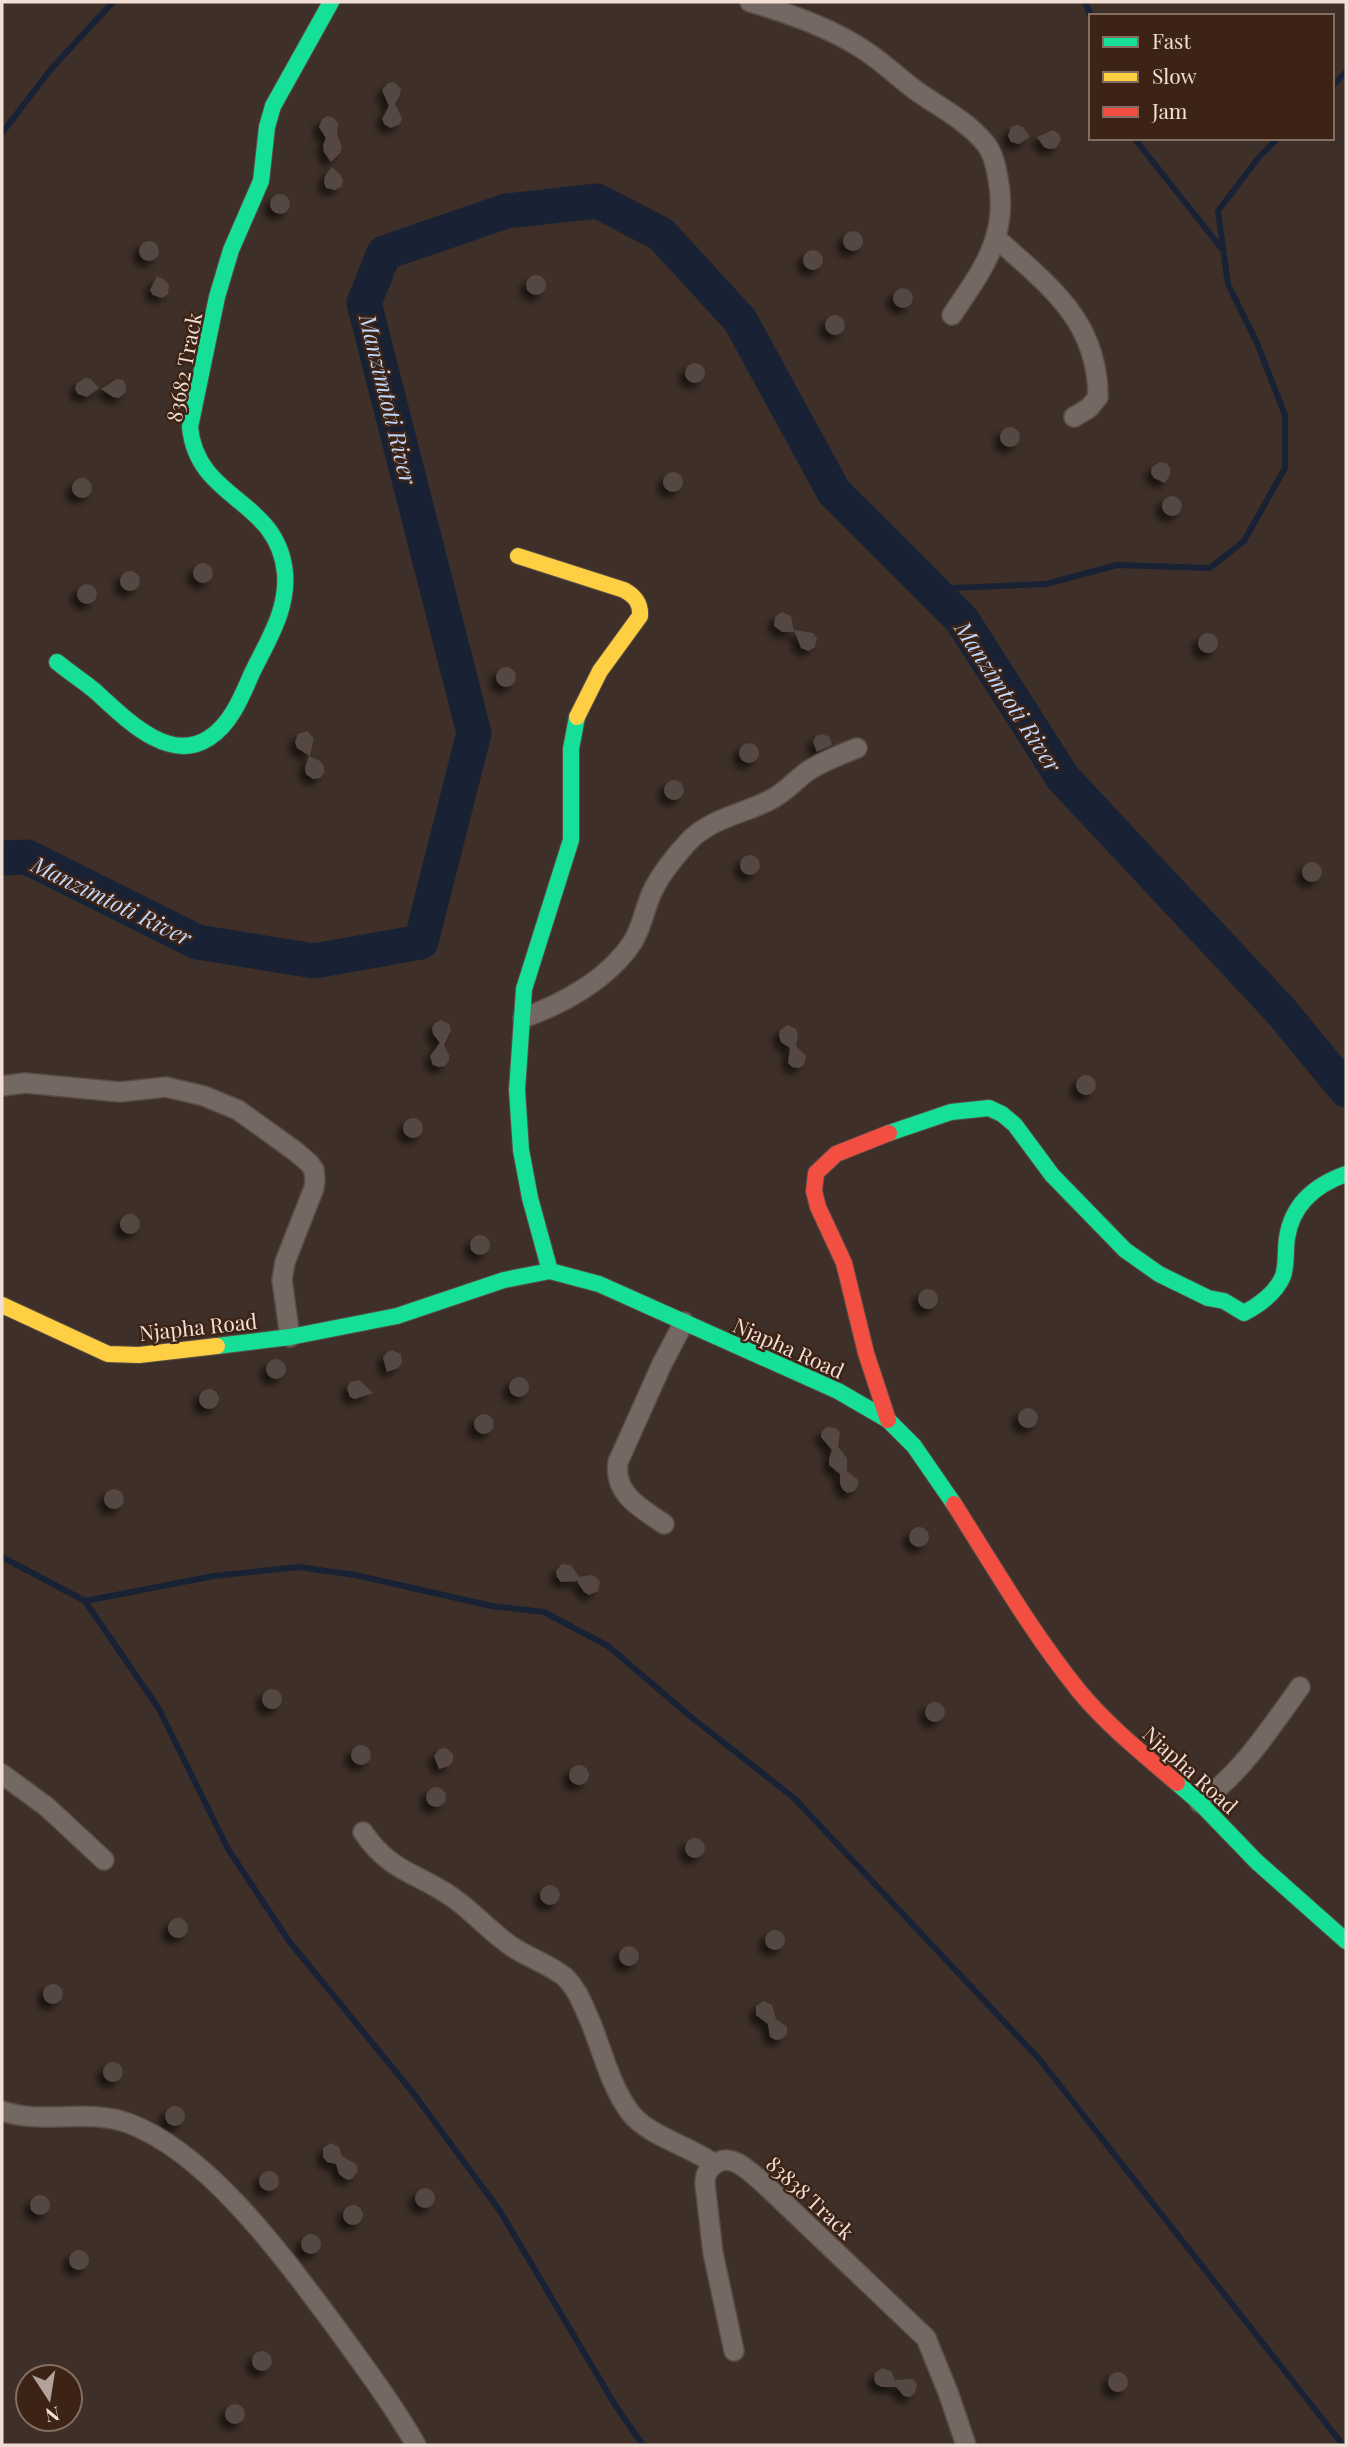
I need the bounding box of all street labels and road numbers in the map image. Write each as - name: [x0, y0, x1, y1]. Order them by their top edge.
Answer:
- street label: 83682 Track: [159, 309, 207, 424]
- street label: Njapha Road: [138, 1306, 258, 1346]
- street label: Njapha Road: [729, 1310, 849, 1384]
- street label: Njapha Road: [1138, 1719, 1244, 1819]
- street label: 83838 Track: [761, 2149, 861, 2245]

